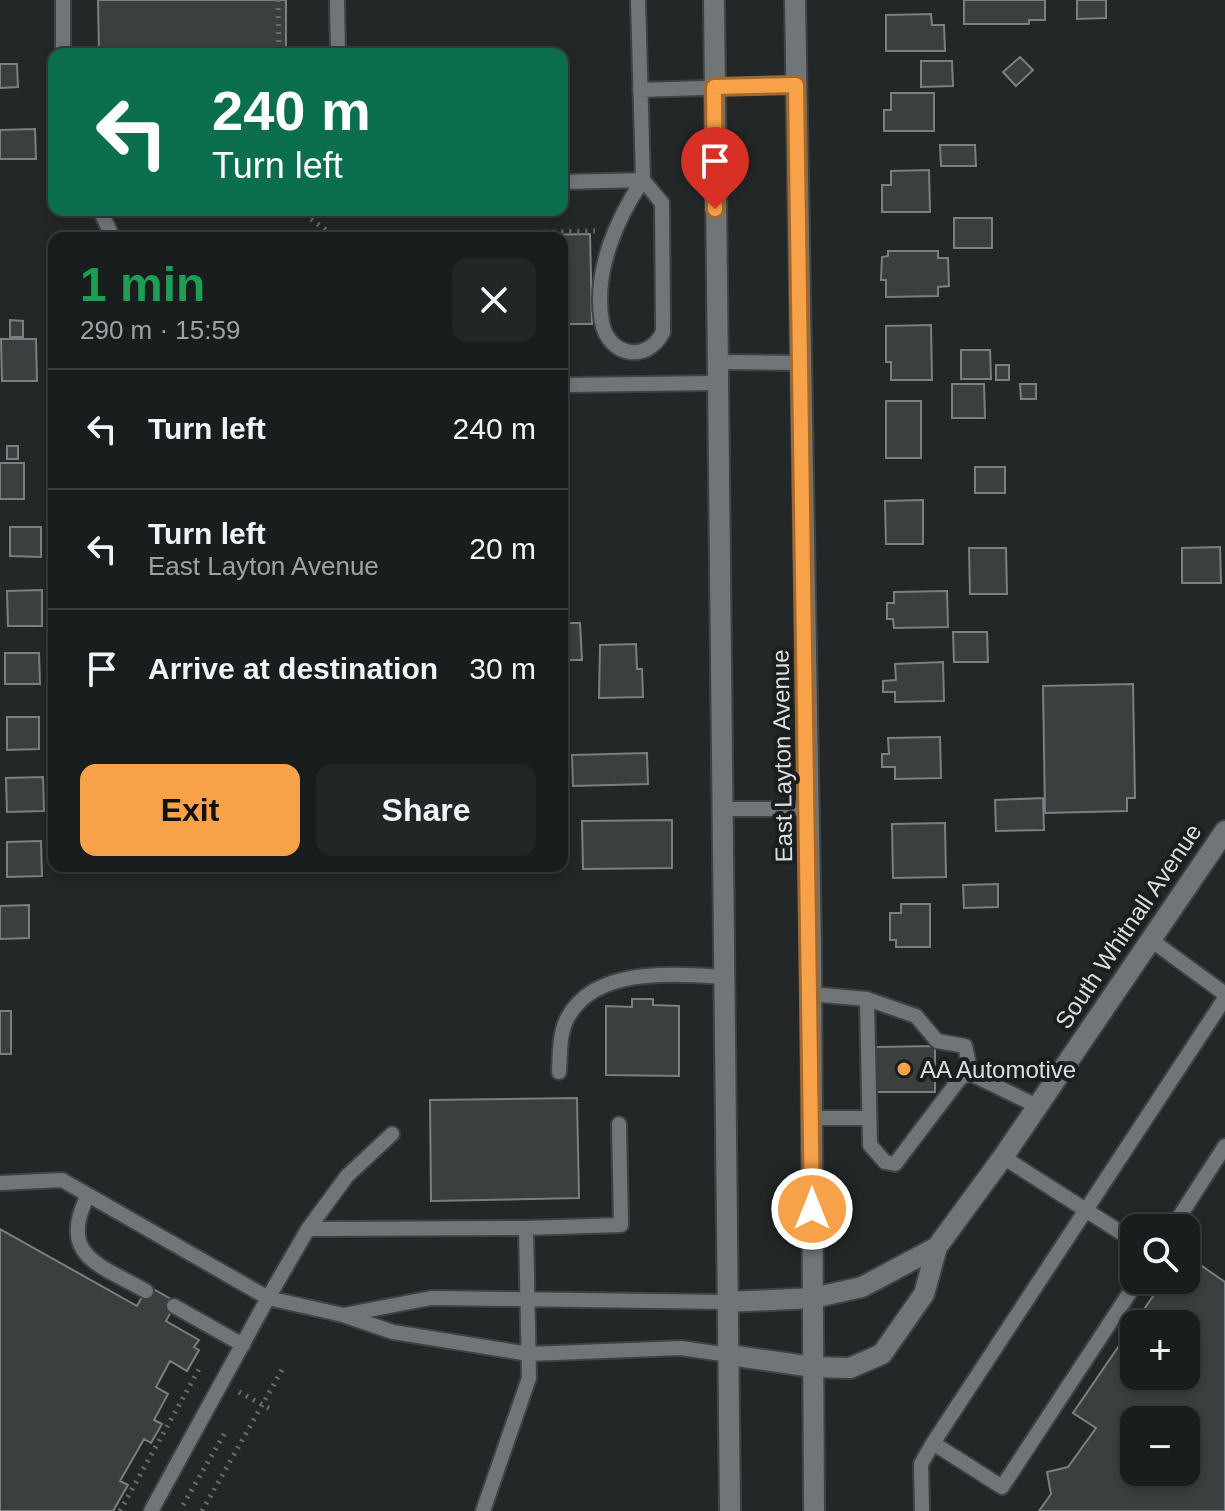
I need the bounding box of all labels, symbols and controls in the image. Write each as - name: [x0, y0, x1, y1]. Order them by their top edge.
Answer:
- text: 240 m: [212, 79, 371, 142]
- icon: left: [80, 80, 184, 184]
- pin: [681, 127, 749, 209]
- icon: arrive: [693, 139, 737, 183]
- text: Turn left: [212, 145, 343, 186]
- text: 1 min: [80, 258, 205, 311]
- button: close: [452, 258, 536, 342]
- text: 290 m · 15:59: [80, 315, 240, 345]
- icon: left: [80, 407, 124, 451]
- text: Turn left: [148, 412, 266, 445]
- text: 240 m: [453, 412, 536, 445]
- text: Turn left: [148, 517, 266, 550]
- icon: left: [80, 527, 124, 571]
- text: 20 m: [469, 532, 536, 565]
- text: East Layton Avenue: [148, 551, 379, 581]
- icon: arrive: [80, 647, 124, 691]
- street label: East Layton Avenue: [767, 649, 797, 863]
- text: Arrive at destination: [148, 652, 438, 685]
- text: 30 m: [469, 652, 536, 685]
- button: Exit: [80, 764, 300, 856]
- button: Share: [316, 764, 536, 856]
- street label: South Whitnall Avenue: [1049, 819, 1207, 1033]
- place label: AA Automotive: [920, 1056, 1076, 1083]
- marker: AA Automotive: [895, 1060, 913, 1078]
- position arrow: [770, 1167, 854, 1251]
- map controls: [1120, 1214, 1200, 1486]
- button: search: [1120, 1214, 1200, 1294]
- button: +: [1120, 1310, 1200, 1390]
- button: −: [1120, 1406, 1200, 1486]

